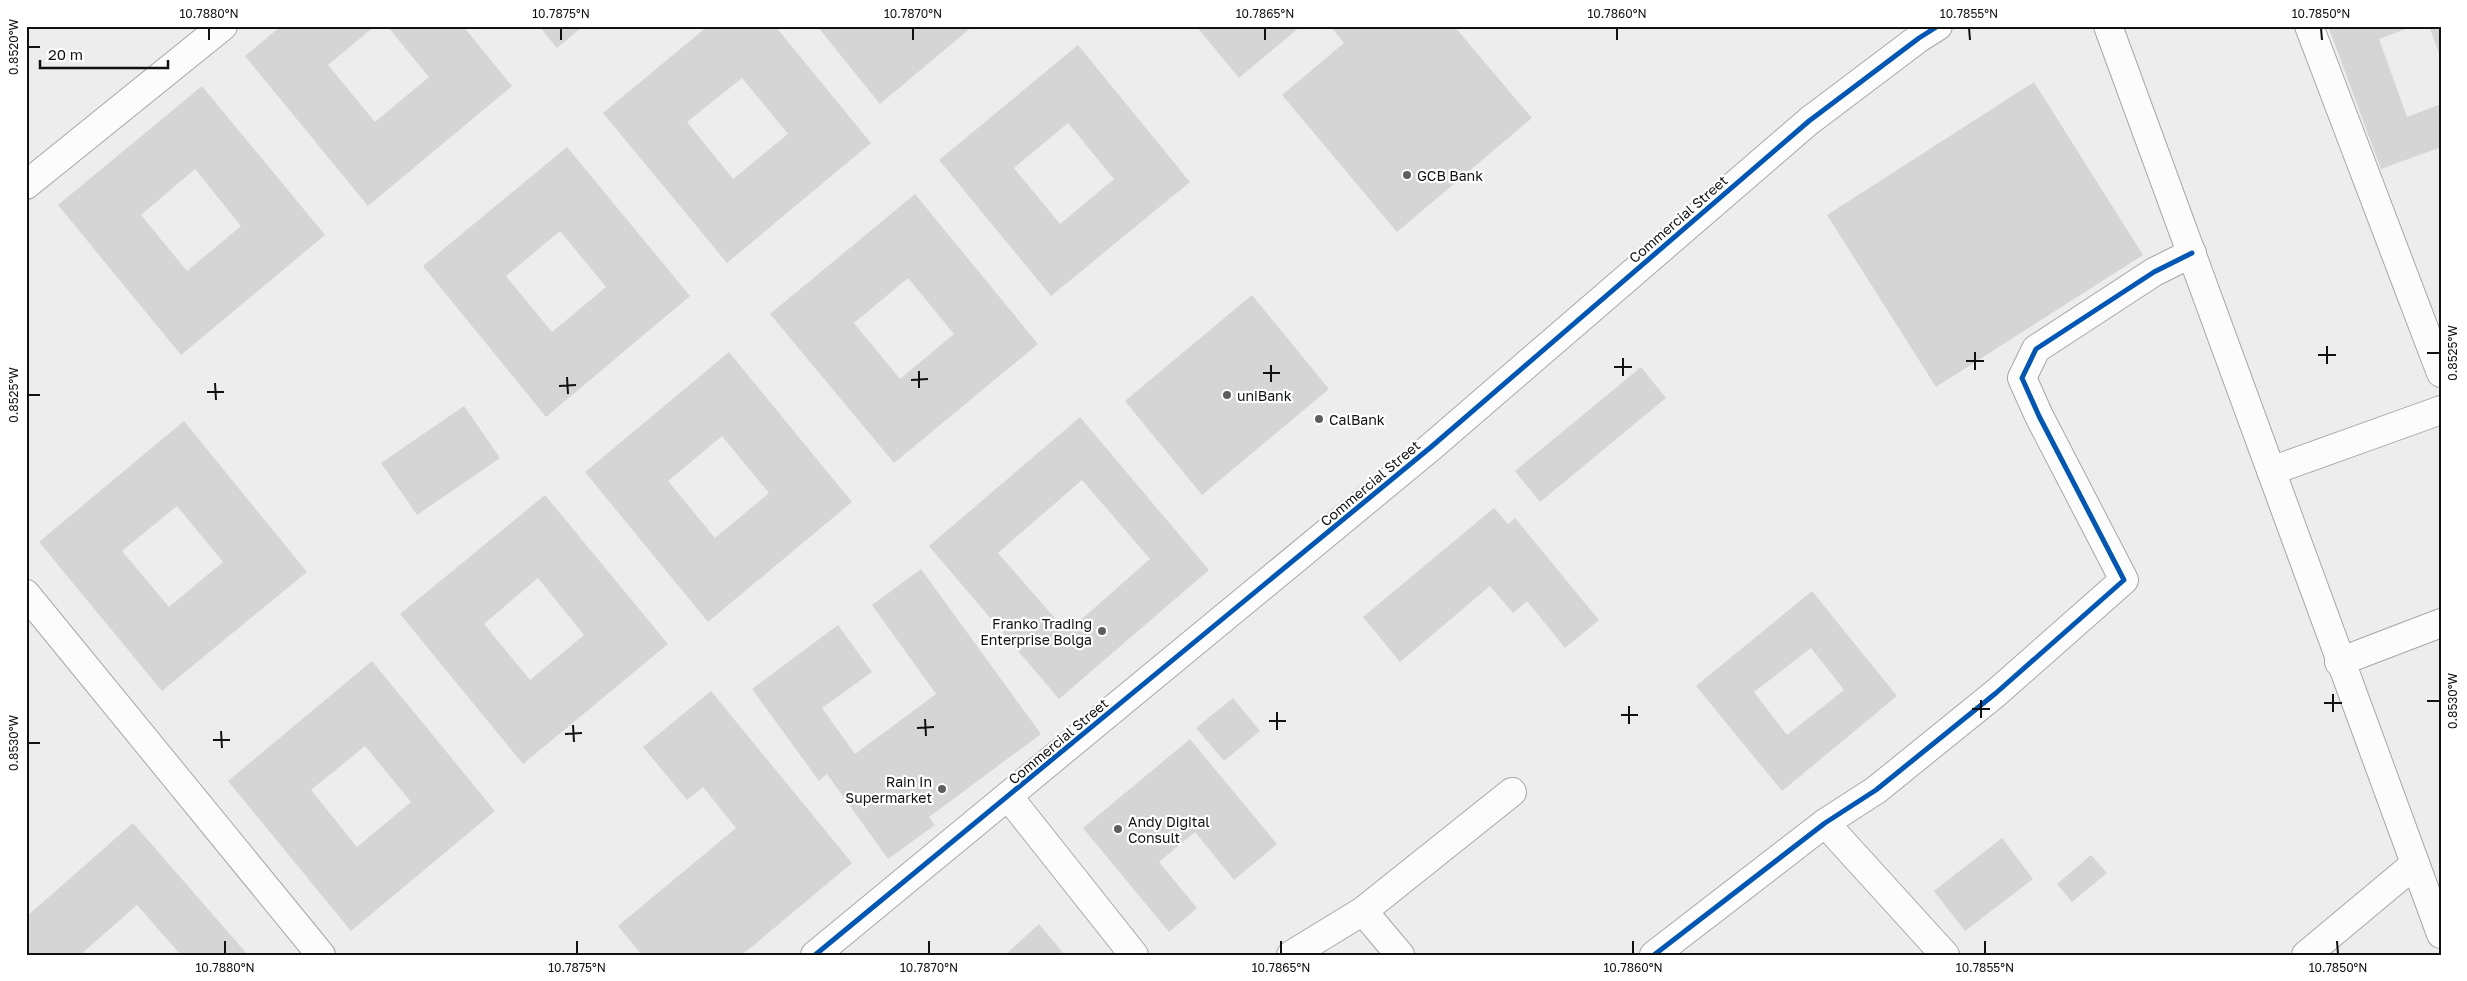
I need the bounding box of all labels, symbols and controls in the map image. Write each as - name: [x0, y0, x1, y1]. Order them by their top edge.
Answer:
- text: 10.7880°N: [179, 6, 239, 21]
- text: 10.7875°N: [532, 6, 590, 21]
- text: 10.7870°N: [884, 6, 942, 21]
- text: 10.7865°N: [1236, 6, 1294, 21]
- text: 10.7860°N: [1587, 6, 1647, 21]
- text: 10.7855°N: [1940, 6, 1998, 21]
- text: 10.7850°N: [2292, 6, 2350, 21]
- text: 0.8520°W: [6, 19, 21, 75]
- scale bar: [40, 38, 168, 70]
- text: 20 m: [48, 45, 83, 63]
- place label: GCB Bank: [1417, 167, 1483, 184]
- marker: GCB Bank: [1401, 169, 1413, 181]
- street label: Commercial Street: [1625, 172, 1731, 266]
- text: 0.8525°W: [2445, 325, 2460, 381]
- text: 0.8525°W: [6, 367, 21, 423]
- place label: uniBank: [1237, 387, 1292, 404]
- marker: uniBank: [1221, 389, 1233, 401]
- place label: CalBank: [1329, 411, 1385, 428]
- marker: CalBank: [1313, 413, 1325, 425]
- street label: Commercial Street: [1317, 436, 1423, 530]
- place label: Franko Trading Enterprise Bolga: [980, 615, 1092, 648]
- marker: Franko Trading Enterprise Bolga: [1096, 625, 1108, 637]
- text: 0.8530°W: [2445, 673, 2460, 729]
- street label: Commercial Street: [1005, 694, 1111, 788]
- text: 0.8530°W: [6, 715, 21, 771]
- place label: Rain In Supermarket: [845, 773, 932, 806]
- marker: Rain In Supermarket: [936, 783, 948, 795]
- place label: Andy Digital Consult: [1128, 813, 1210, 846]
- marker: Andy Digital Consult: [1112, 823, 1124, 835]
- text: 10.7880°N: [195, 960, 255, 975]
- text: 10.7875°N: [548, 960, 606, 975]
- text: 10.7870°N: [900, 960, 958, 975]
- text: 10.7865°N: [1252, 960, 1310, 975]
- text: 10.7860°N: [1603, 960, 1663, 975]
- text: 10.7855°N: [1956, 960, 2014, 975]
- text: 10.7850°N: [2309, 960, 2367, 975]

